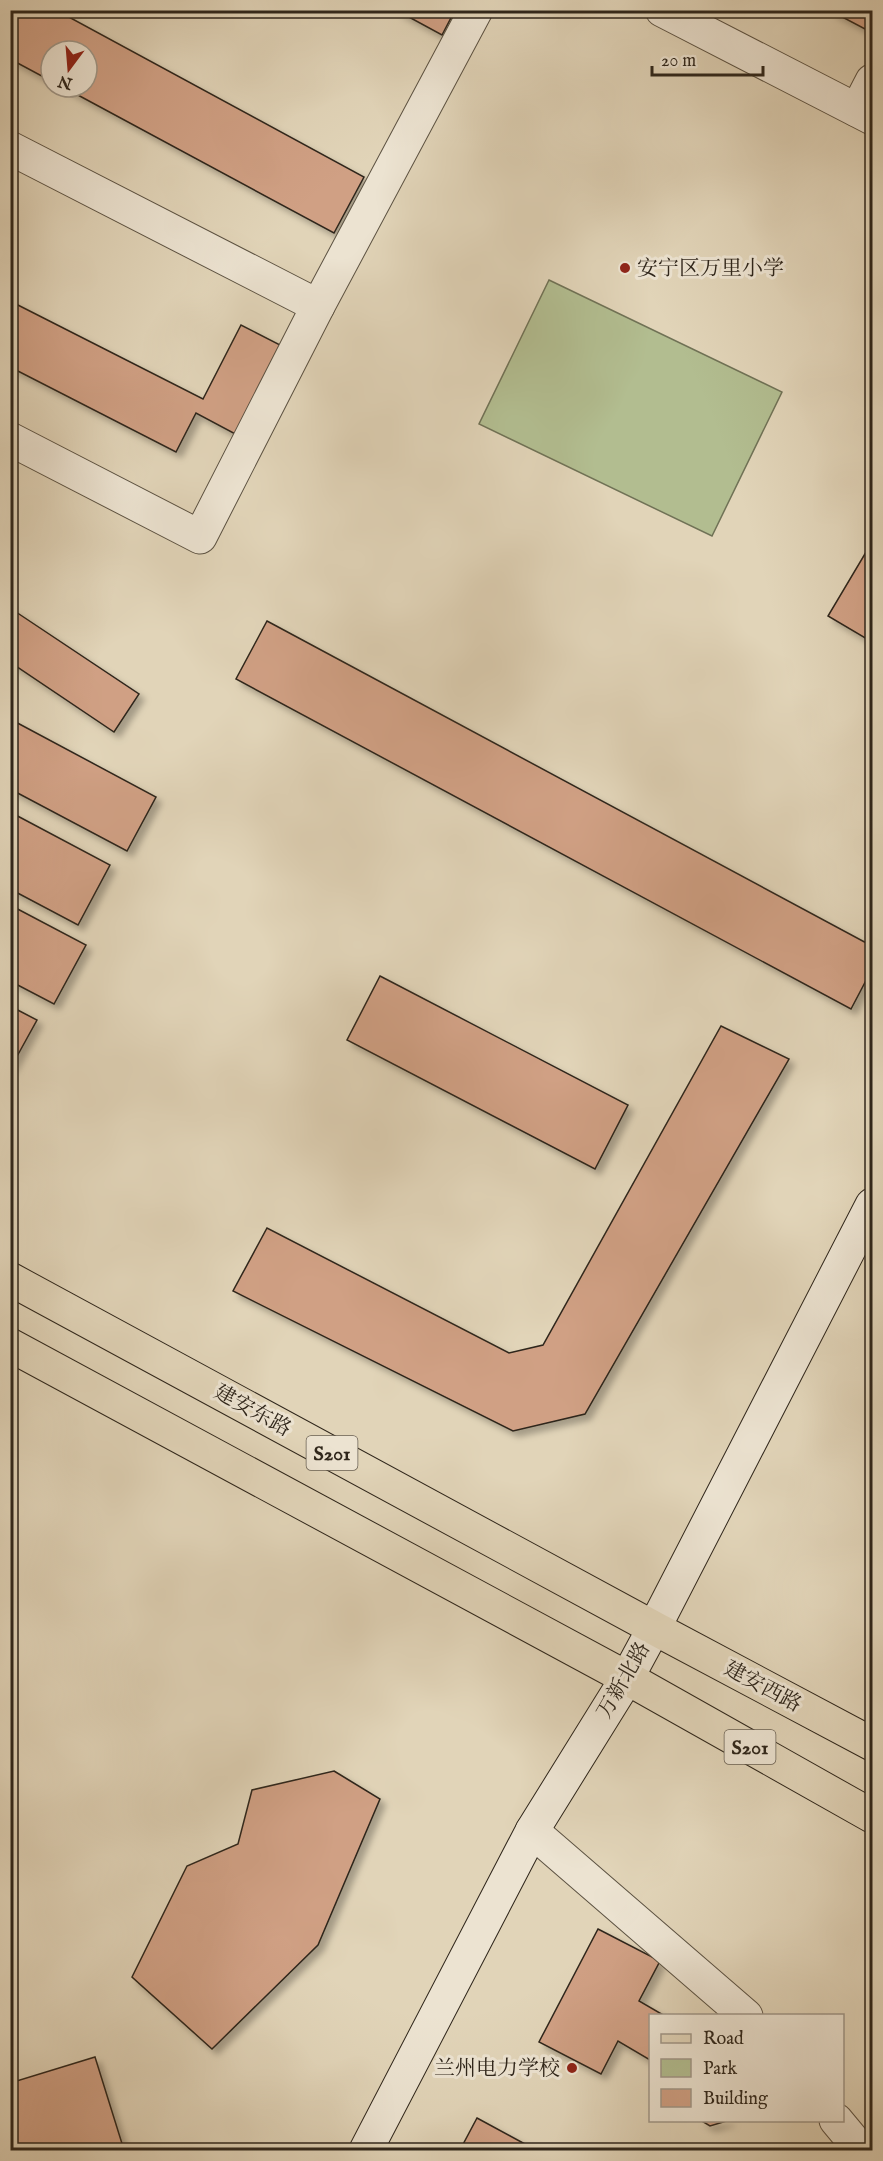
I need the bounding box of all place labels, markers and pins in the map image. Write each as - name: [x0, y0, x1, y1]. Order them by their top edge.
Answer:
- place label: 安宁区万里小学: [637, 256, 784, 283]
- marker: 安宁区万里小学: [618, 261, 632, 275]
- place label: 兰州电力学校: [434, 2056, 560, 2083]
- marker: 兰州电力学校: [565, 2061, 579, 2075]

